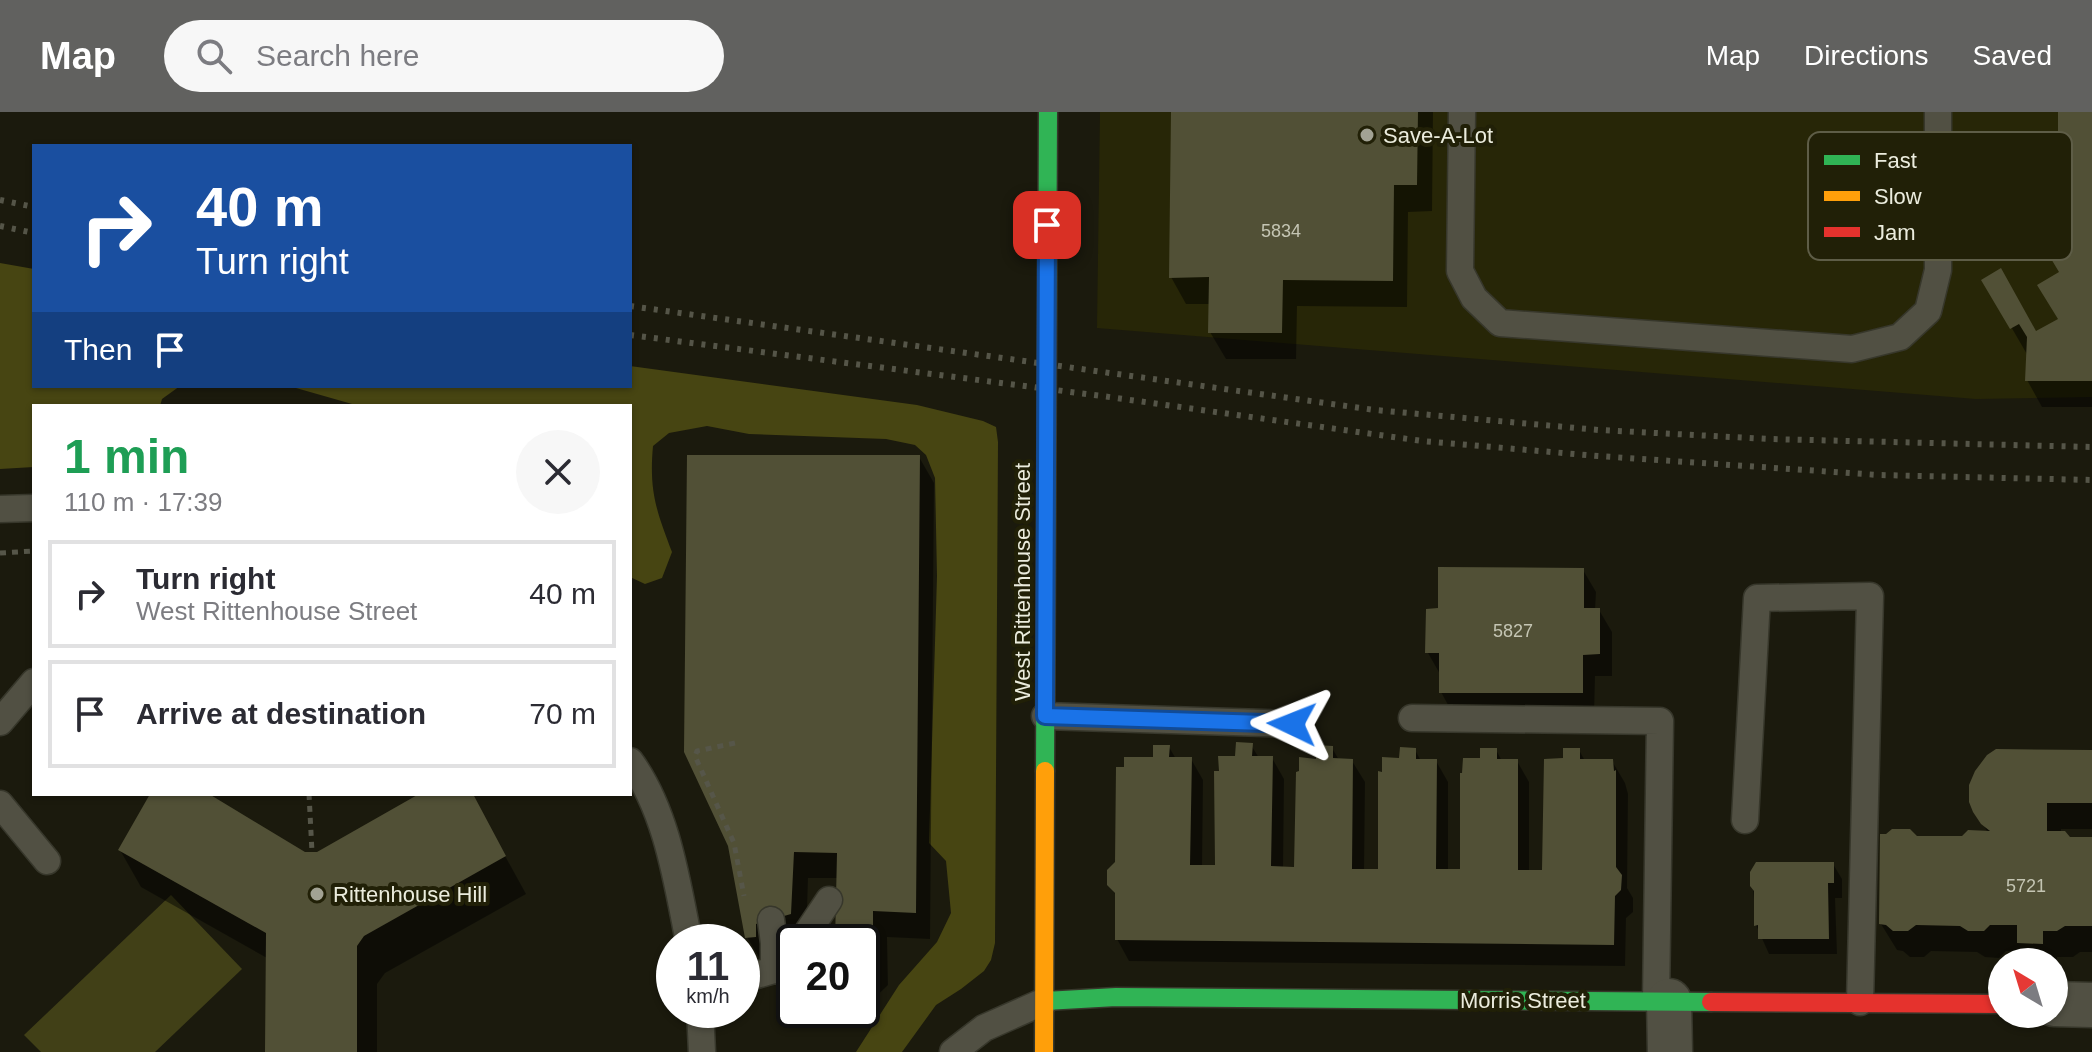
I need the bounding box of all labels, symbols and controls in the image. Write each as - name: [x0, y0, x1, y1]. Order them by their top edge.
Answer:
- search box: [164, 20, 724, 92]
- icon: search: [192, 34, 236, 78]
- text: Map: [40, 35, 116, 77]
- text: Search here: [256, 39, 419, 72]
- text: Map: [1706, 40, 1760, 71]
- text: Directions: [1804, 40, 1929, 71]
- text: Saved: [1973, 40, 2052, 71]
- place label: Save-A-Lot: [1383, 123, 1493, 148]
- marker: Save-A-Lot: [1358, 126, 1376, 144]
- legend: [1808, 132, 2072, 260]
- text: Fast: [1874, 148, 1917, 173]
- text: 40 m: [196, 175, 324, 238]
- icon: right: [64, 176, 168, 280]
- text: Slow: [1874, 184, 1922, 209]
- pin: [1013, 191, 1081, 259]
- icon: arrive: [1025, 203, 1069, 247]
- text: Jam: [1874, 220, 1916, 245]
- house number: 5834: [1261, 221, 1301, 241]
- text: Turn right: [196, 241, 349, 282]
- icon: arrive: [148, 328, 192, 372]
- text: Then: [64, 333, 132, 366]
- text: 1 min: [64, 430, 189, 483]
- button: close: [516, 430, 600, 514]
- street label: West Rittenhouse Street: [1010, 463, 1035, 701]
- text: 110 m · 17:39: [64, 487, 223, 517]
- text: Turn right: [136, 562, 275, 595]
- icon: right: [68, 572, 112, 616]
- text: 40 m: [529, 577, 596, 610]
- text: West Rittenhouse Street: [136, 596, 417, 626]
- house number: 5827: [1493, 621, 1533, 641]
- position arrow: [1250, 682, 1334, 766]
- icon: arrive: [68, 692, 112, 736]
- text: Arrive at destination: [136, 697, 426, 730]
- text: 70 m: [529, 697, 596, 730]
- house number: 5721: [2006, 876, 2046, 896]
- place label: Rittenhouse Hill: [333, 882, 487, 907]
- marker: Rittenhouse Hill: [308, 885, 326, 903]
- speed limit sign: 20: [776, 924, 880, 1028]
- text: 11: [687, 944, 729, 988]
- north arrow: [1988, 948, 2068, 1028]
- map controls: [1988, 948, 2068, 1028]
- text: km/h: [686, 985, 730, 1007]
- street label: Morris Street: [1460, 988, 1586, 1013]

